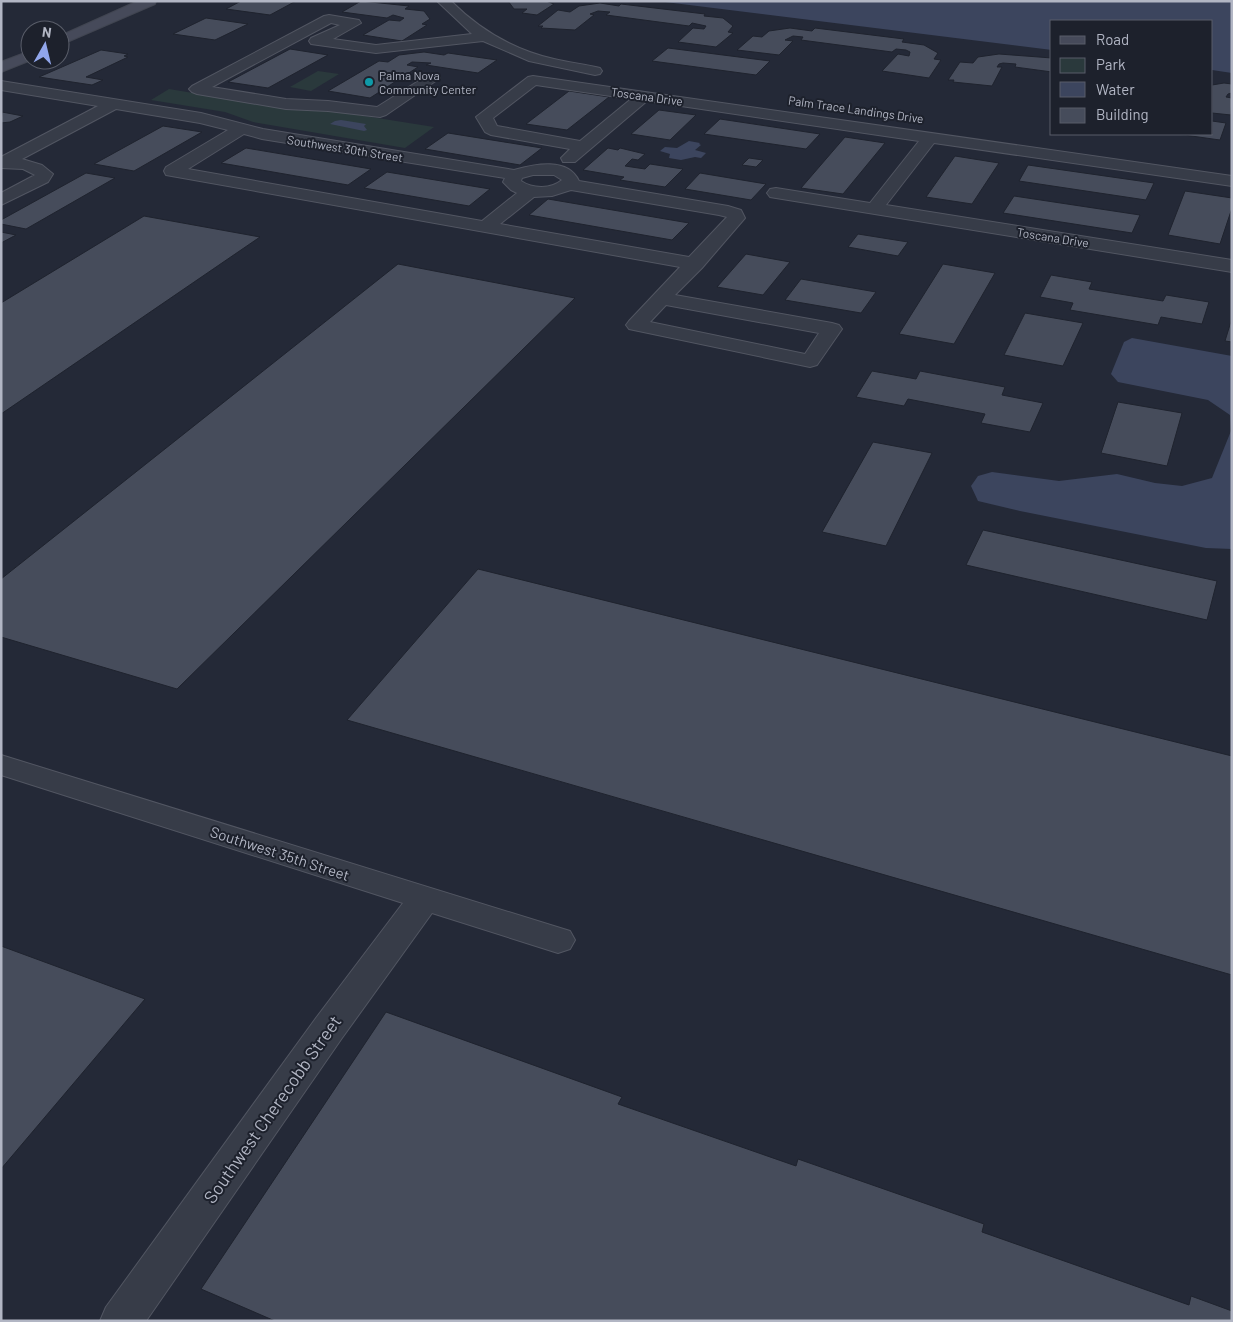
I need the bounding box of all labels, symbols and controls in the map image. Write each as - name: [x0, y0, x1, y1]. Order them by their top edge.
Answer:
- north arrow: [20, 20, 70, 70]
- legend: [1050, 20, 1213, 135]
- text: N: [41, 23, 53, 41]
- text: Road: [1096, 30, 1129, 48]
- text: Park: [1096, 55, 1126, 73]
- place label: Palma Nova Community Center: [379, 68, 477, 96]
- marker: Palma Nova Community Center: [363, 76, 375, 88]
- text: Water: [1096, 80, 1135, 98]
- street label: Toscana Drive: [610, 84, 684, 108]
- street label: Palm Trace Landings Drive: [787, 93, 925, 125]
- text: Building: [1096, 105, 1149, 123]
- street label: Southwest 30th Street: [286, 132, 404, 164]
- street label: Toscana Drive: [1016, 224, 1090, 250]
- street label: Southwest 35th Street: [208, 822, 352, 884]
- street label: Southwest Cherecobb Street: [199, 1011, 345, 1207]

